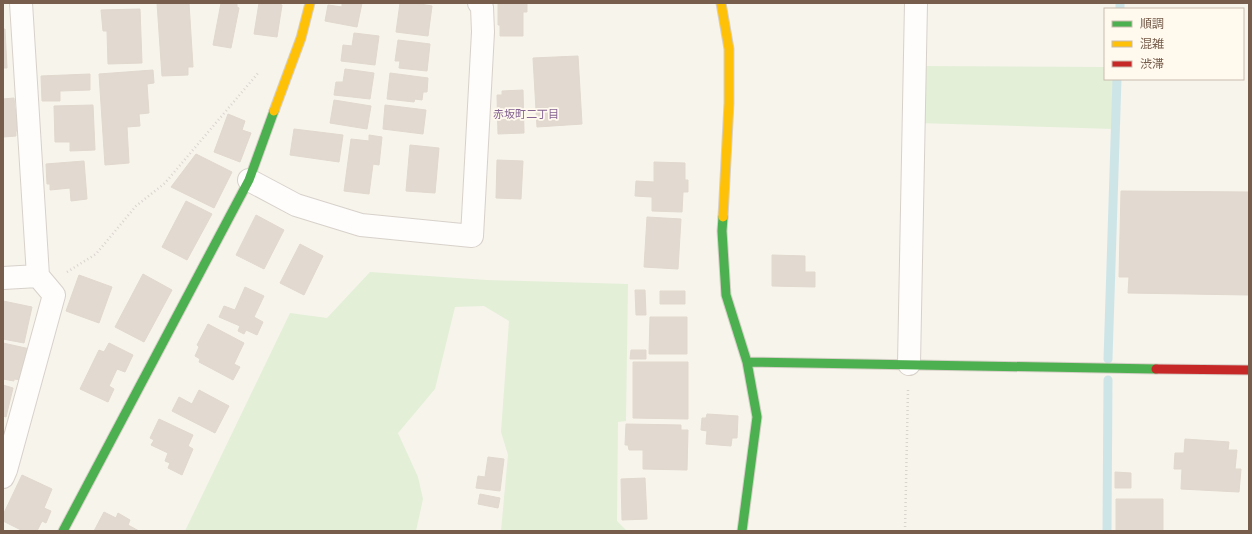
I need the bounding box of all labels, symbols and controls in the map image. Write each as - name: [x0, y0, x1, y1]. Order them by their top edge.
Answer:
- legend: [1104, 8, 1244, 80]
- text: 順調: [1140, 17, 1164, 31]
- text: 混雑: [1140, 37, 1164, 51]
- text: 渋滞: [1140, 57, 1164, 71]
- district label: 赤坂町二丁目: [493, 108, 559, 120]

